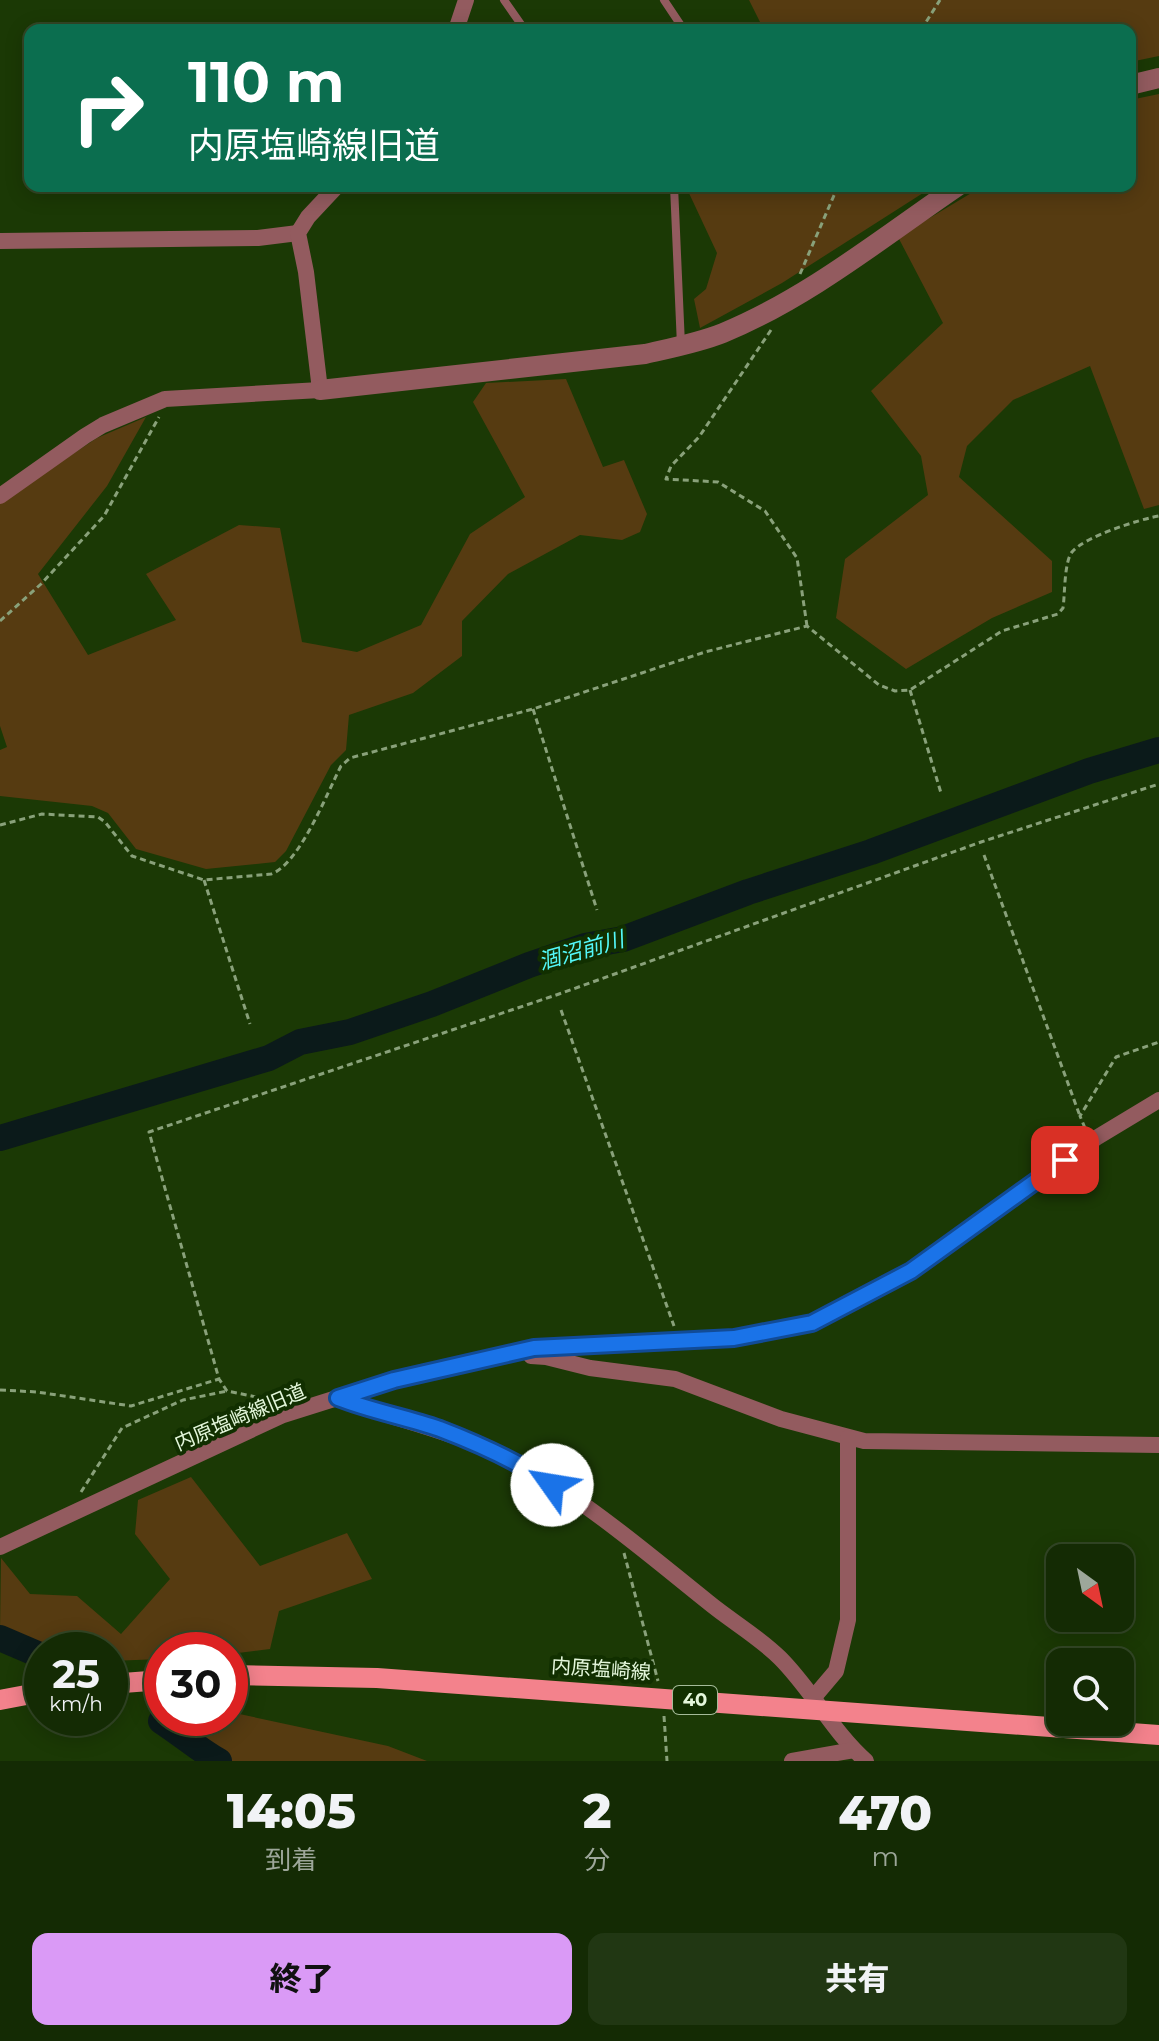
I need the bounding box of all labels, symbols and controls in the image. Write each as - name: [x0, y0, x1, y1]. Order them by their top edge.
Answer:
- text: 110 m: [188, 48, 345, 116]
- icon: right: [56, 56, 160, 160]
- text: 内原塩崎線旧道: [188, 123, 440, 167]
- water label: 涸沼前川: [535, 925, 629, 976]
- pin: [1031, 1126, 1099, 1194]
- icon: arrive: [1043, 1138, 1087, 1182]
- street label: 内原塩崎線旧道: [171, 1379, 309, 1455]
- position arrow: [510, 1443, 594, 1527]
- north arrow: [1046, 1544, 1134, 1632]
- map controls: [1046, 1544, 1134, 1736]
- speed limit sign: 30: [144, 1632, 248, 1736]
- button: search: [1046, 1648, 1134, 1736]
- text: 25: [52, 1649, 100, 1698]
- street label: 内原塩崎線: [550, 1654, 652, 1684]
- road number: 40: [673, 1686, 717, 1714]
- text: km/h: [49, 1692, 103, 1716]
- text: 14:05: [227, 1782, 356, 1840]
- text: 2: [583, 1782, 611, 1840]
- text: 470: [838, 1784, 932, 1842]
- text: m: [871, 1841, 899, 1873]
- text: 到着: [265, 1844, 317, 1876]
- text: 分: [584, 1844, 610, 1876]
- button: 終了: [32, 1933, 572, 2025]
- button: 共有: [588, 1933, 1127, 2025]

